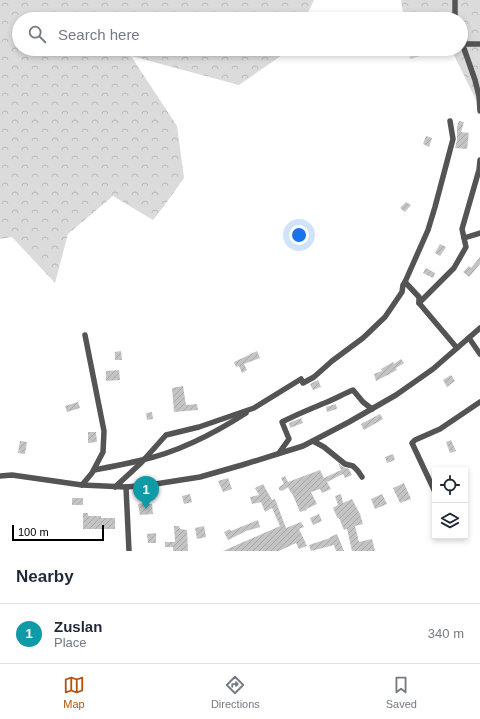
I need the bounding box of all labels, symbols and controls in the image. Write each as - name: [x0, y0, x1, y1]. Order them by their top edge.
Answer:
- search box: [12, 12, 468, 56]
- icon: search: [26, 23, 48, 45]
- text: Search here: [58, 26, 140, 43]
- your location: [289, 225, 309, 245]
- map controls: [432, 467, 468, 539]
- button: locate: [432, 467, 468, 503]
- pin: 1: [133, 476, 159, 509]
- button: layers: [432, 503, 468, 539]
- scale bar: [12, 523, 104, 542]
- text: 100 m: [18, 526, 49, 538]
- text: Nearby: [16, 567, 74, 586]
- text: Zuslan: [54, 618, 102, 635]
- text: 1: [25, 626, 33, 641]
- text: 340 m: [428, 626, 464, 641]
- text: Place: [54, 635, 87, 650]
- tab: Map: [63, 674, 85, 710]
- tab: Directions: [211, 674, 260, 710]
- tab: Saved: [386, 674, 417, 710]

